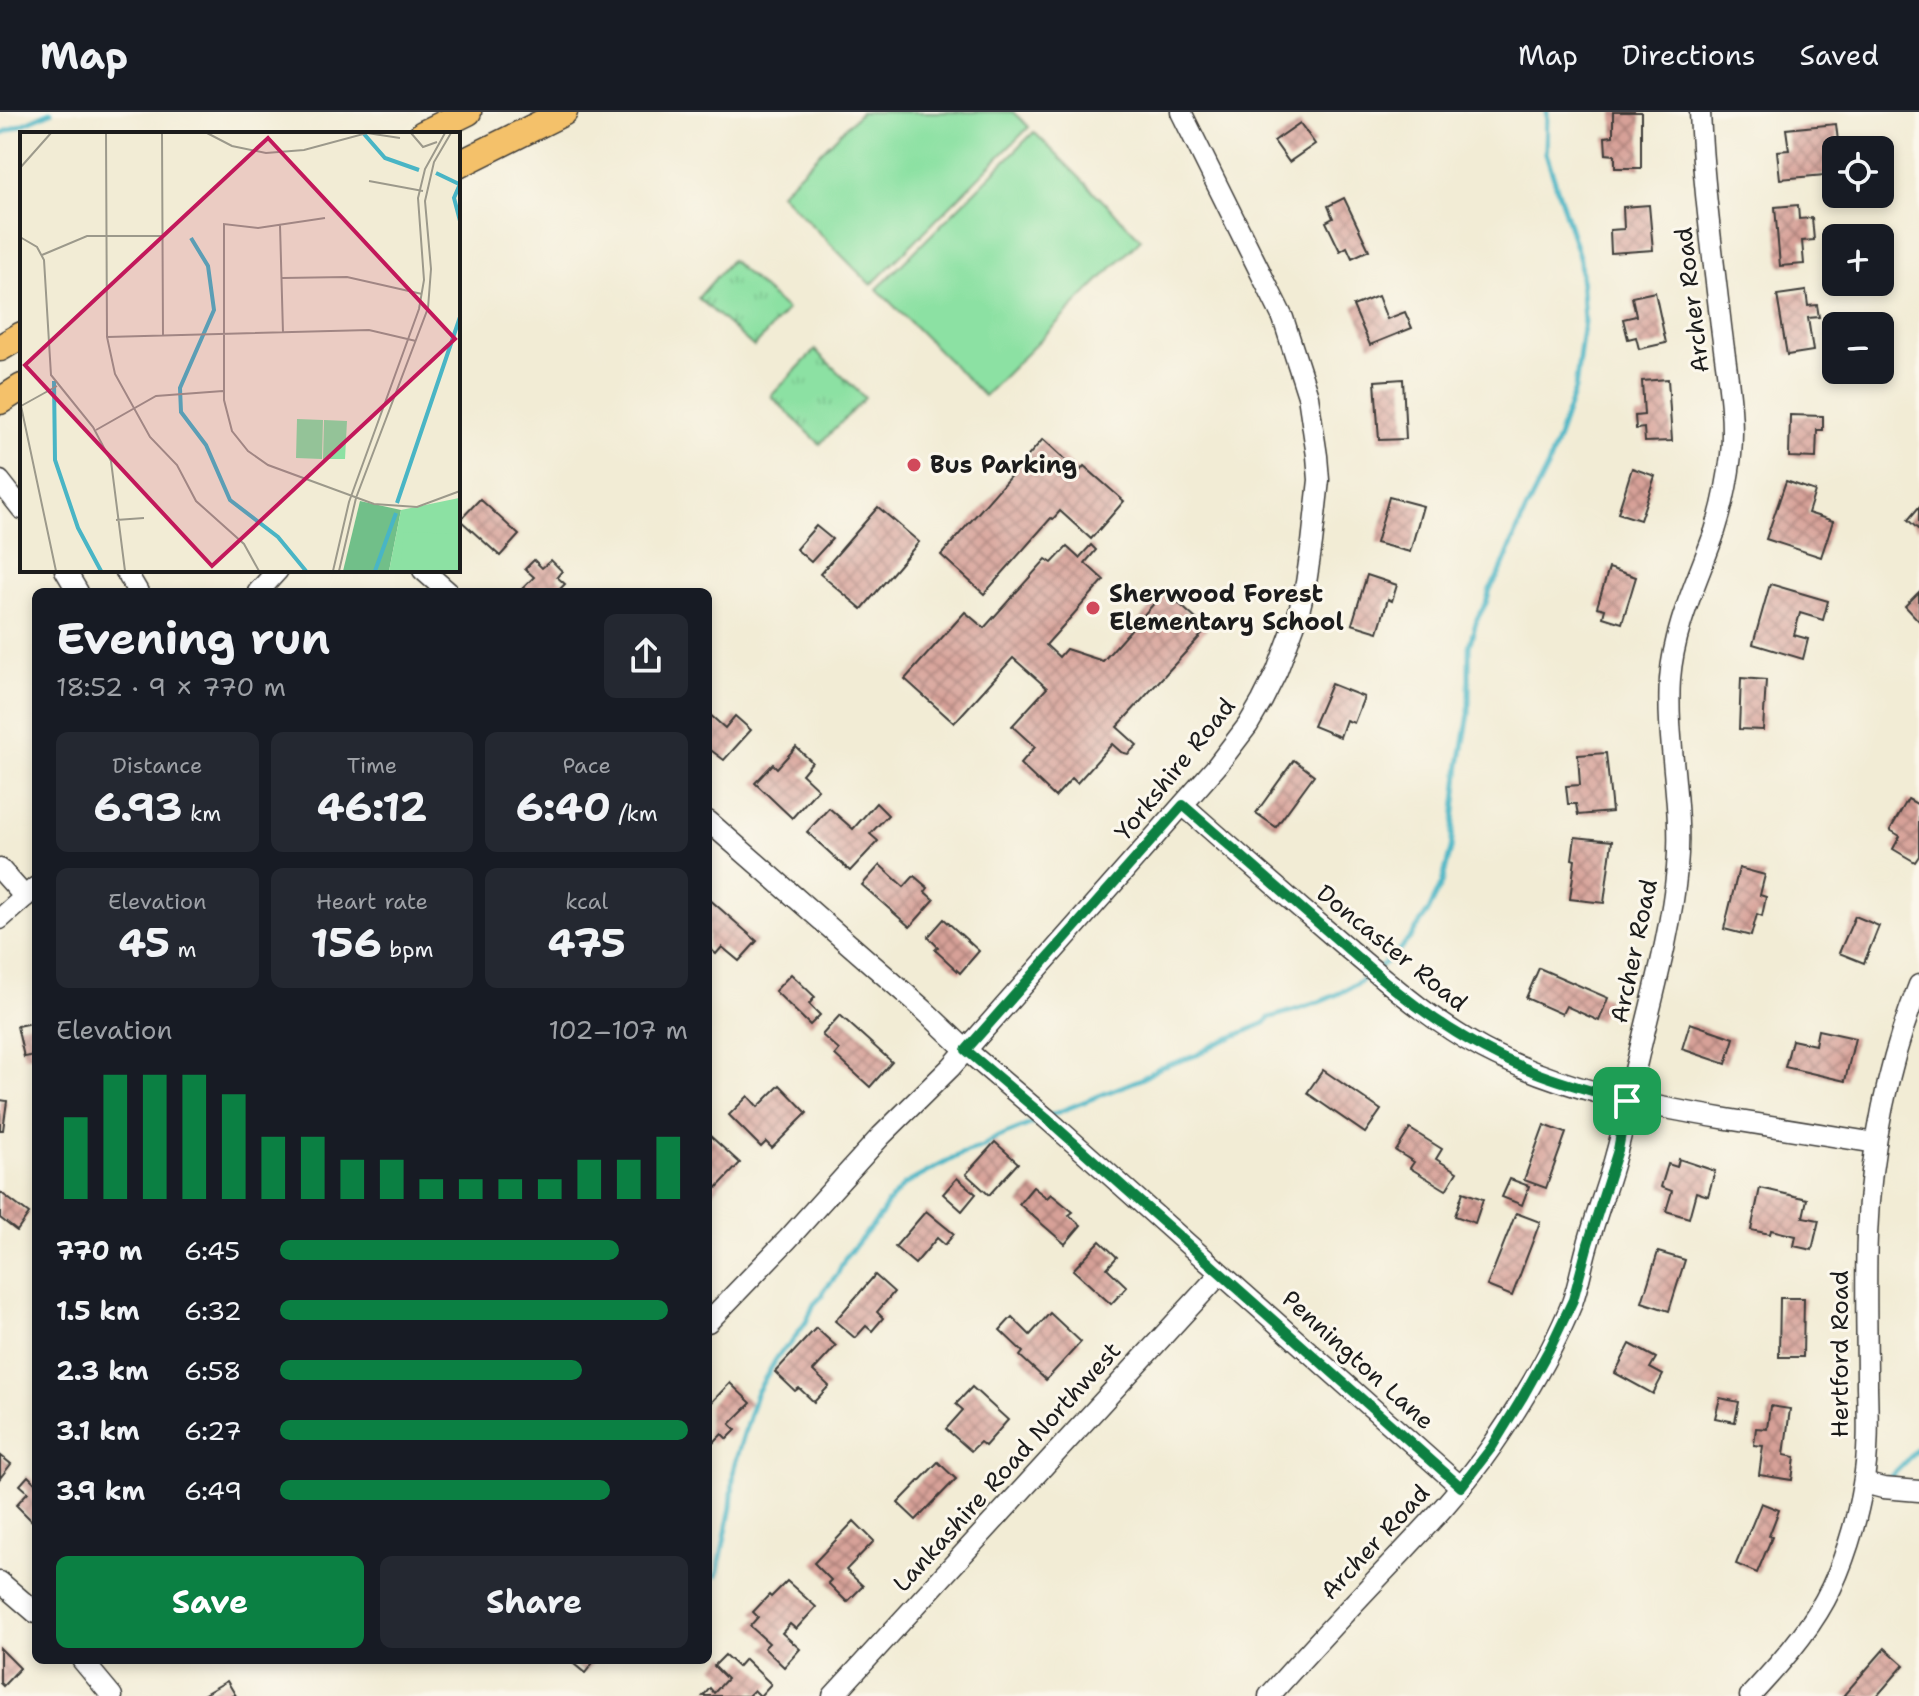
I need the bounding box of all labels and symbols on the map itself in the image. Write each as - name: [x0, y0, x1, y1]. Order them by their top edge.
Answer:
- inset map: [20, 132, 460, 572]
- street label: Archer Road: [1667, 225, 1717, 375]
- place label: Bus Parking: [930, 449, 1077, 481]
- marker: Bus Parking: [905, 456, 923, 474]
- place label: Sherwood Forest Elementary School: [1109, 578, 1344, 638]
- marker: Sherwood Forest Elementary School: [1084, 599, 1102, 617]
- street label: Yorkshire Road: [1108, 691, 1242, 847]
- street label: Archer Road: [1603, 876, 1665, 1026]
- street label: Doncaster Road: [1310, 877, 1474, 1019]
- pin: [1593, 1067, 1661, 1135]
- street label: Hertford Road: [1824, 1270, 1856, 1438]
- street label: Pennington Lane: [1275, 1283, 1441, 1437]
- street label: Lankashire Road Northwest: [886, 1335, 1128, 1599]
- street label: Archer Road: [1313, 1478, 1437, 1606]

